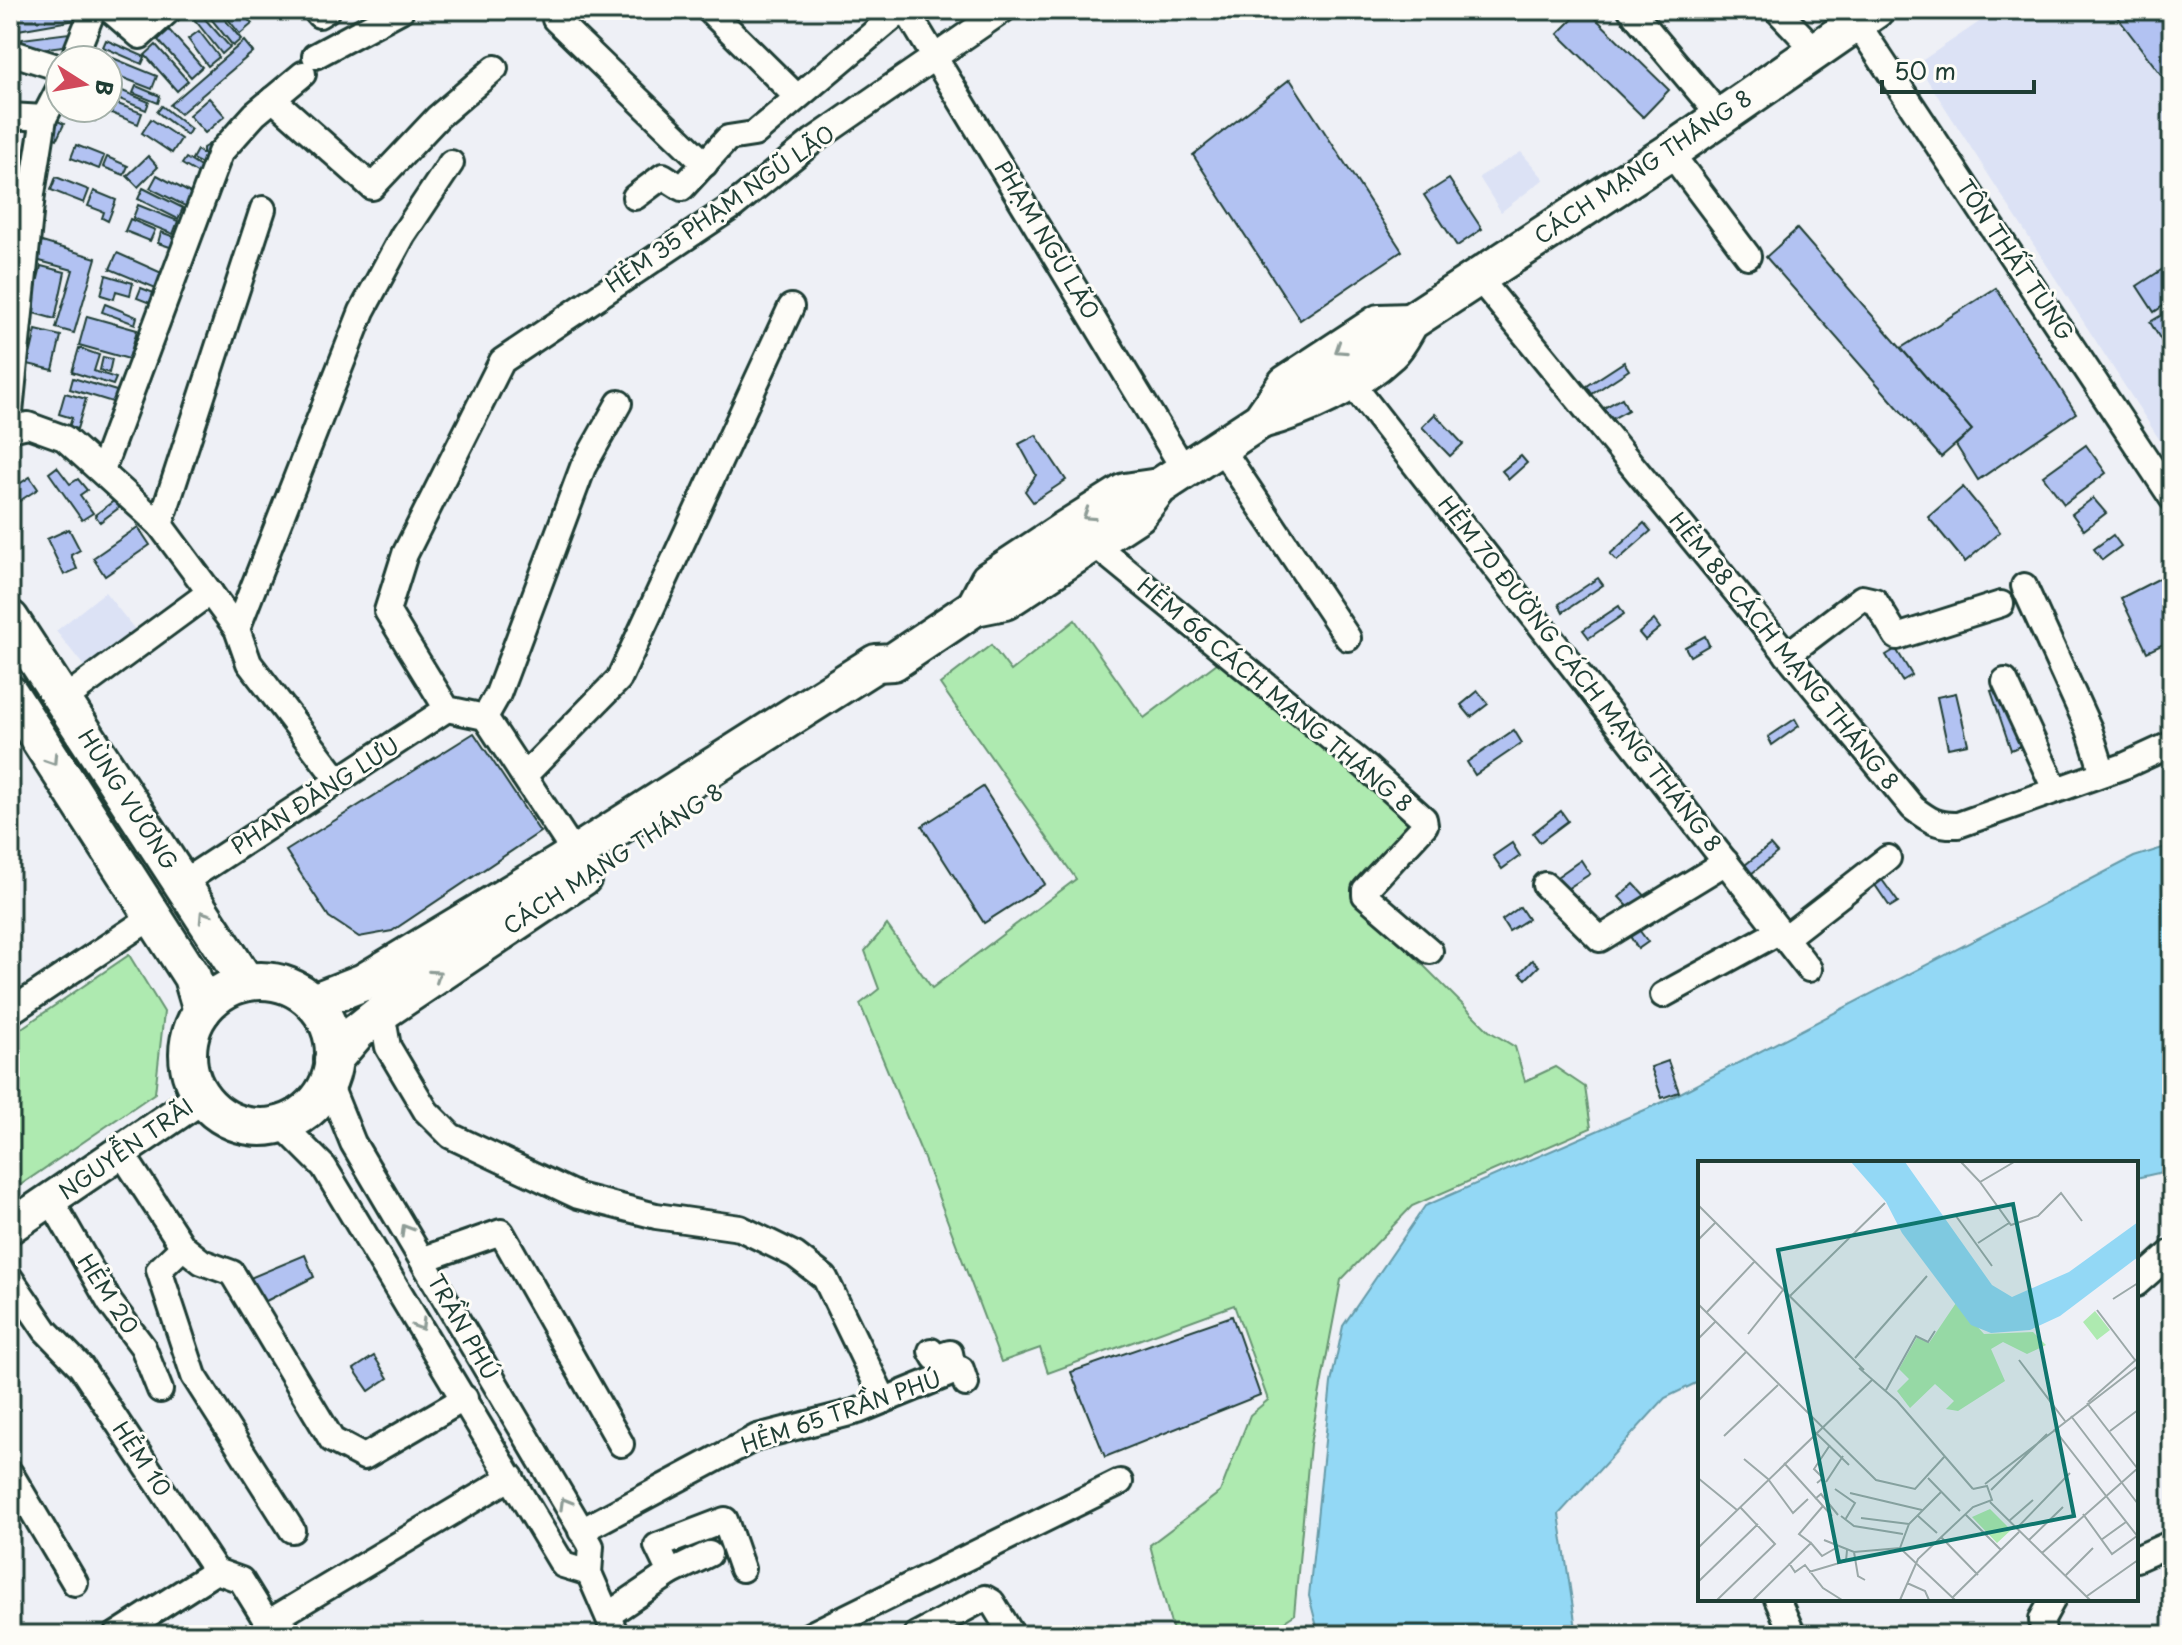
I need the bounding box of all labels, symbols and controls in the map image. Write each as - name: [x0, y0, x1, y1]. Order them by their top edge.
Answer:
- north arrow: [44, 44, 124, 124]
- scale bar: [1882, 44, 2034, 94]
- text: 50 m: [1894, 52, 1956, 88]
- text: B: [87, 78, 123, 99]
- street label: CÁCH MẠNG THÁNG 8: [1527, 80, 1758, 251]
- street label: HẺM 35 PHẠM NGŨ LÃO: [598, 116, 840, 300]
- street label: PHẠM NGŨ LÃO: [988, 154, 1109, 325]
- street label: TÔN THẤT TÙNG: [1950, 172, 2083, 346]
- one-way arrow: [1334, 339, 1349, 354]
- street label: HẺM 70 ĐƯỜNG CÁCH MẠNG THÁNG 8: [1432, 488, 1731, 858]
- street label: HẺM 88 CÁCH MẠNG THÁNG 8: [1663, 504, 1908, 796]
- one-way arrow: [1082, 506, 1097, 521]
- street label: HẺM 66 CÁCH MẠNG THÁNG 8: [1131, 569, 1421, 819]
- street label: HÙNG VƯƠNG: [71, 722, 188, 877]
- street label: PHAN ĐĂNG LƯU: [223, 728, 405, 862]
- one-way arrow: [43, 751, 58, 766]
- street label: CÁCH MẠNG THÁNG 8: [496, 774, 729, 941]
- one-way arrow: [198, 911, 213, 925]
- one-way arrow: [427, 970, 442, 985]
- street label: NGUYỄN TRÃI: [50, 1088, 199, 1206]
- inset map: [1698, 1161, 2138, 1601]
- one-way arrow: [400, 1224, 416, 1239]
- street label: HẺM 20: [71, 1247, 148, 1340]
- street label: TRẦN PHÚ: [421, 1267, 508, 1385]
- one-way arrow: [411, 1316, 426, 1331]
- street label: HẺM 65 TRẦN PHÚ: [736, 1361, 945, 1460]
- street label: HẺM 10: [106, 1414, 180, 1502]
- one-way arrow: [559, 1497, 575, 1512]

